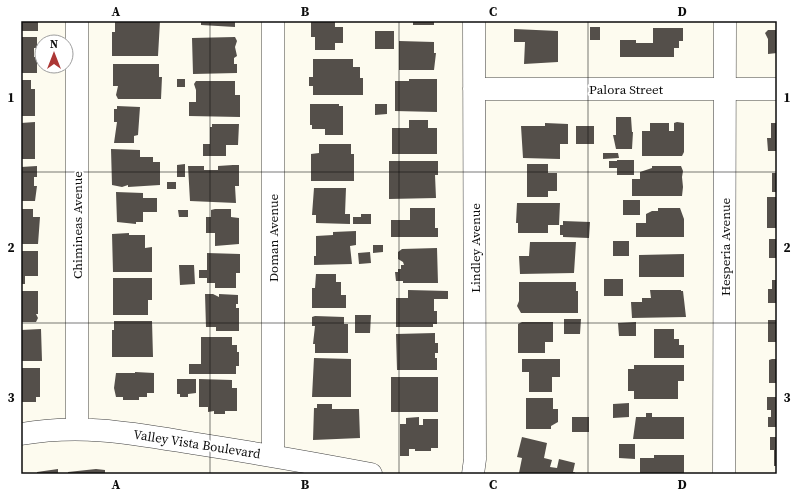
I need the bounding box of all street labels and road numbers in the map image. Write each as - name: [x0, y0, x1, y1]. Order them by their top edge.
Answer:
- street label: Palora Street: [589, 81, 664, 98]
- street label: Chimineas Avenue: [69, 171, 86, 279]
- street label: Doman Avenue: [265, 194, 282, 282]
- street label: Hesperia Avenue: [717, 198, 734, 296]
- street label: Lindley Avenue: [467, 203, 484, 293]
- street label: Valley Vista Boulevard: [132, 426, 262, 463]

